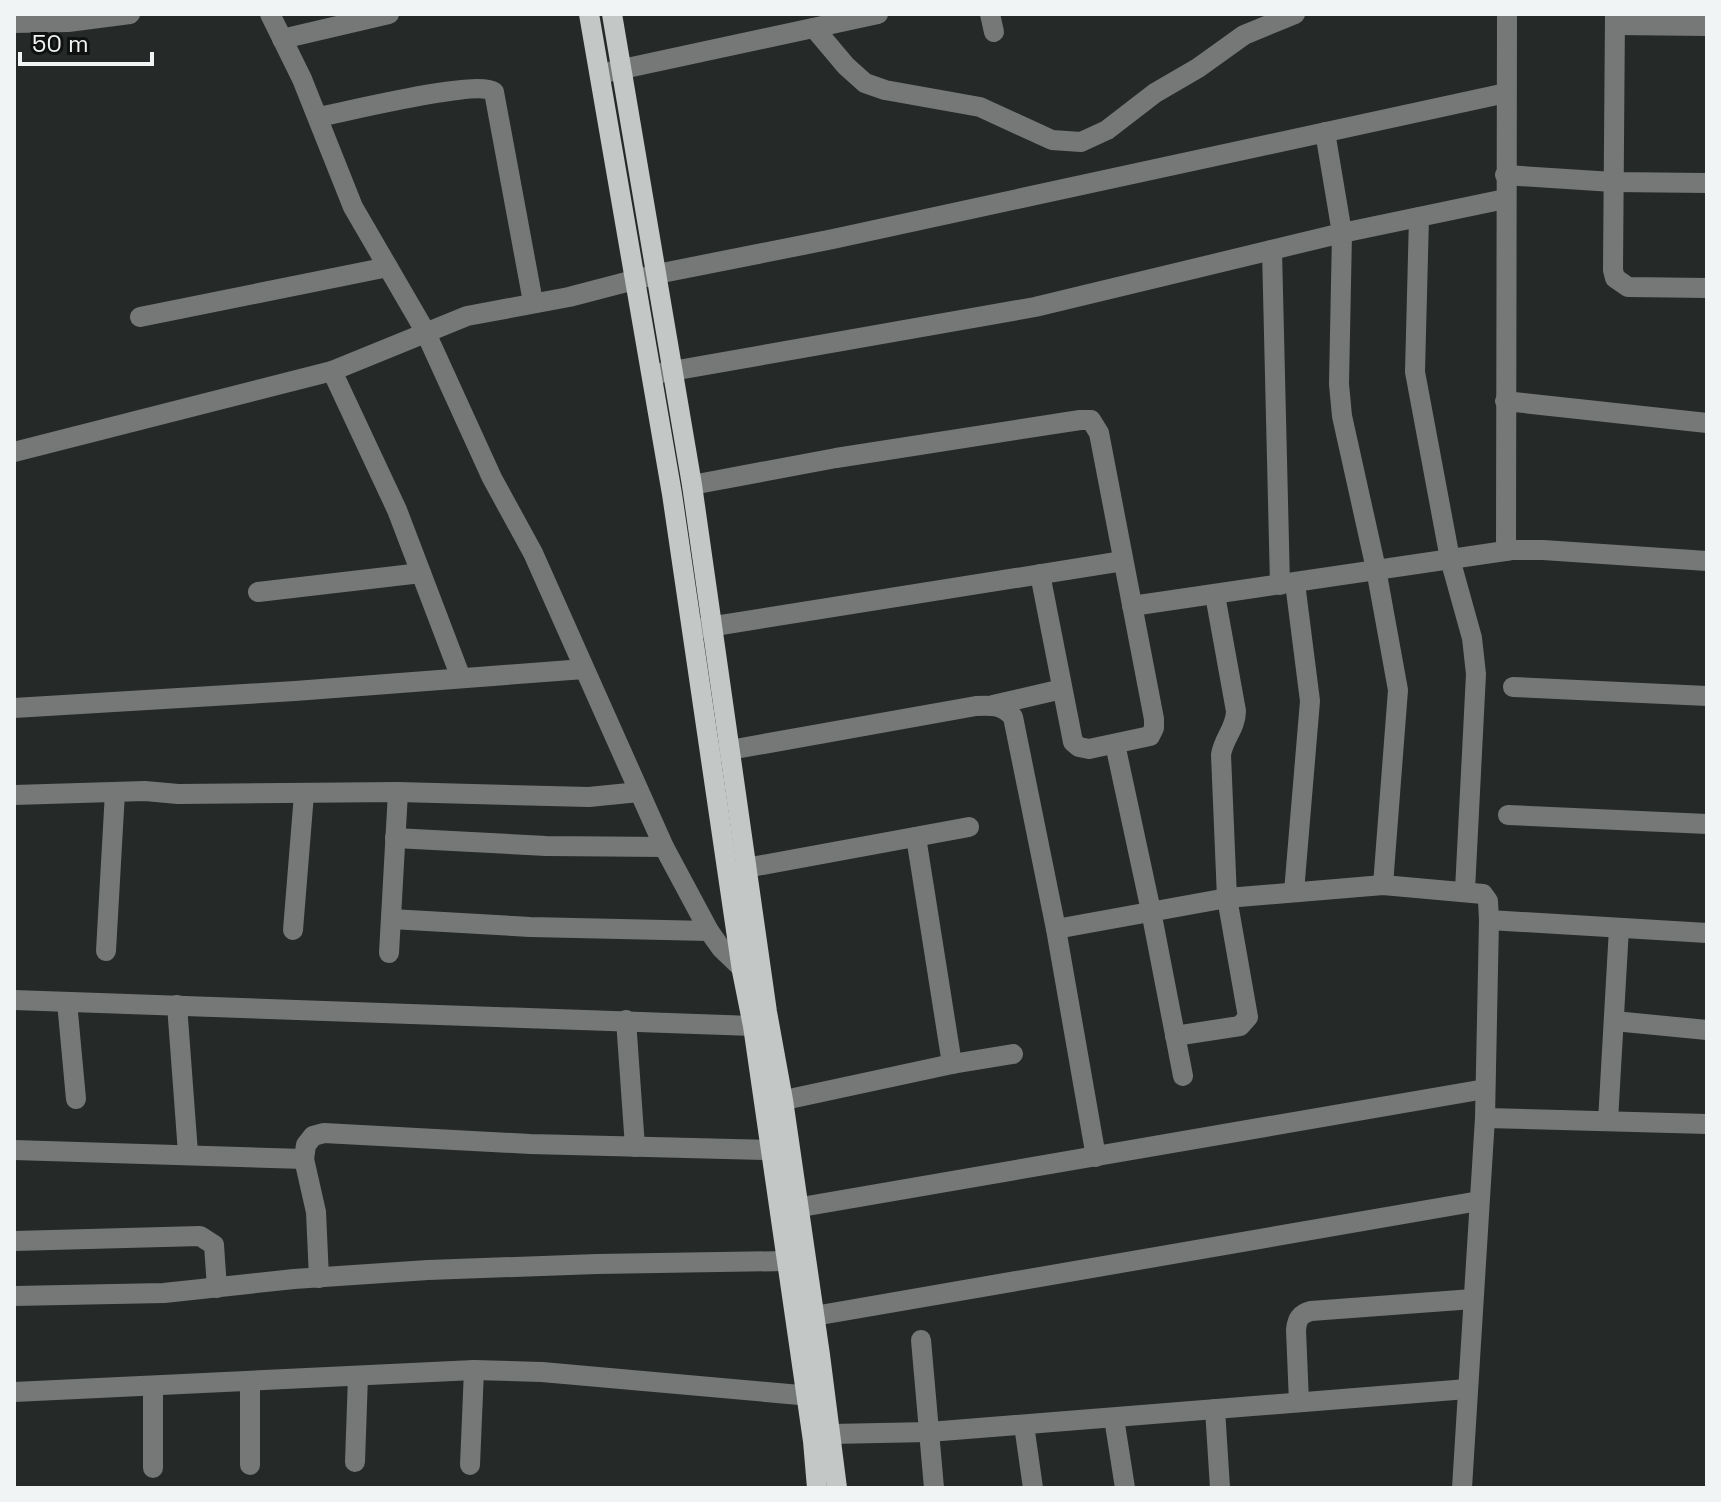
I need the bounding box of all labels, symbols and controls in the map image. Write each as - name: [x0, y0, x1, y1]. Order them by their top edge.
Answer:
- scale bar: [20, 16, 152, 66]
- text: 50 m: [32, 28, 89, 59]

